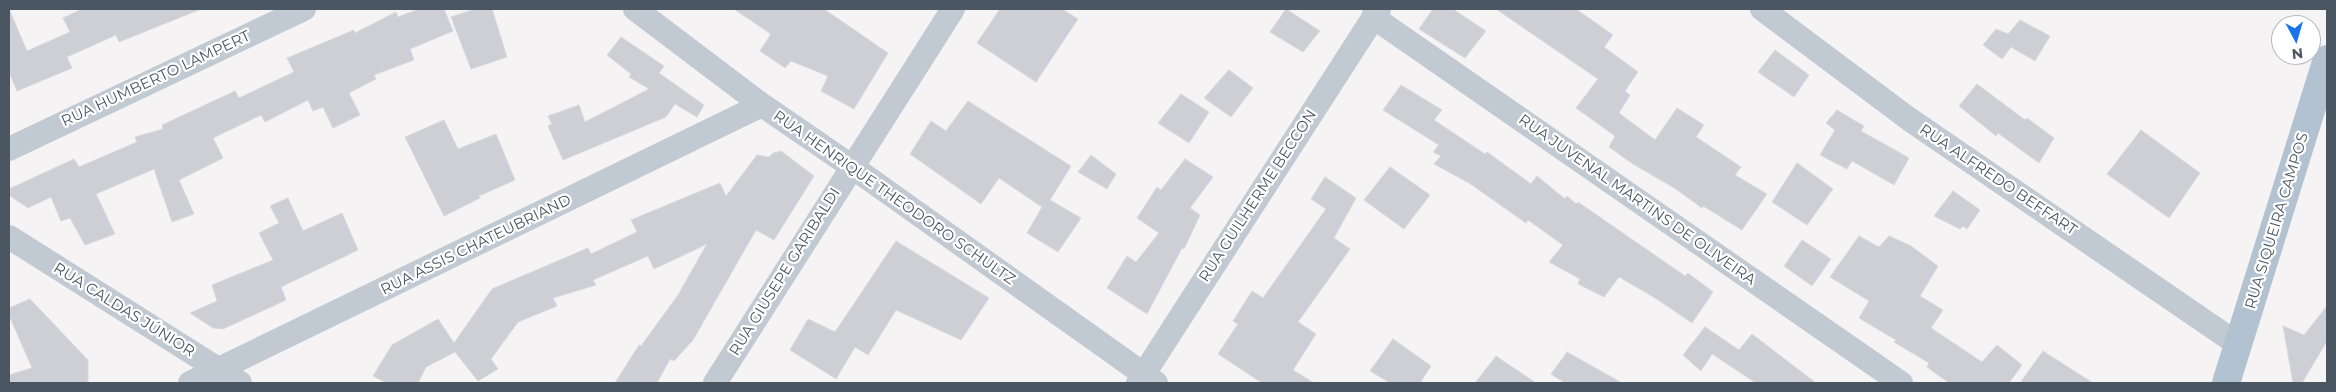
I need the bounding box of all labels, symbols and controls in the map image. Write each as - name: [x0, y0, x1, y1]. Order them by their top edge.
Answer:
- north arrow: [2271, 15, 2321, 65]
- street label: RUA HUMBERTO LAMPERT: [59, 27, 253, 131]
- text: N: [2291, 44, 2304, 63]
- street label: RUA HENRIQUE THEODORO SCHULTZ: [770, 107, 1018, 289]
- street label: RUA GUILHERME BECCON: [1196, 107, 1320, 285]
- street label: RUA JUVENAL MARTINS DE OLIVEIRA: [1515, 111, 1759, 289]
- street label: RUA ALFREDO BEFFART: [1916, 121, 2080, 239]
- street label: RUA SIQUEIRA CAMPOS: [2242, 131, 2312, 311]
- street label: RUA GIUSEPE GARIBALDI: [726, 185, 844, 359]
- street label: RUA ASSIS CHATEUBRIAND: [378, 191, 574, 299]
- street label: RUA CALDAS JÚNIOR: [50, 259, 198, 361]

